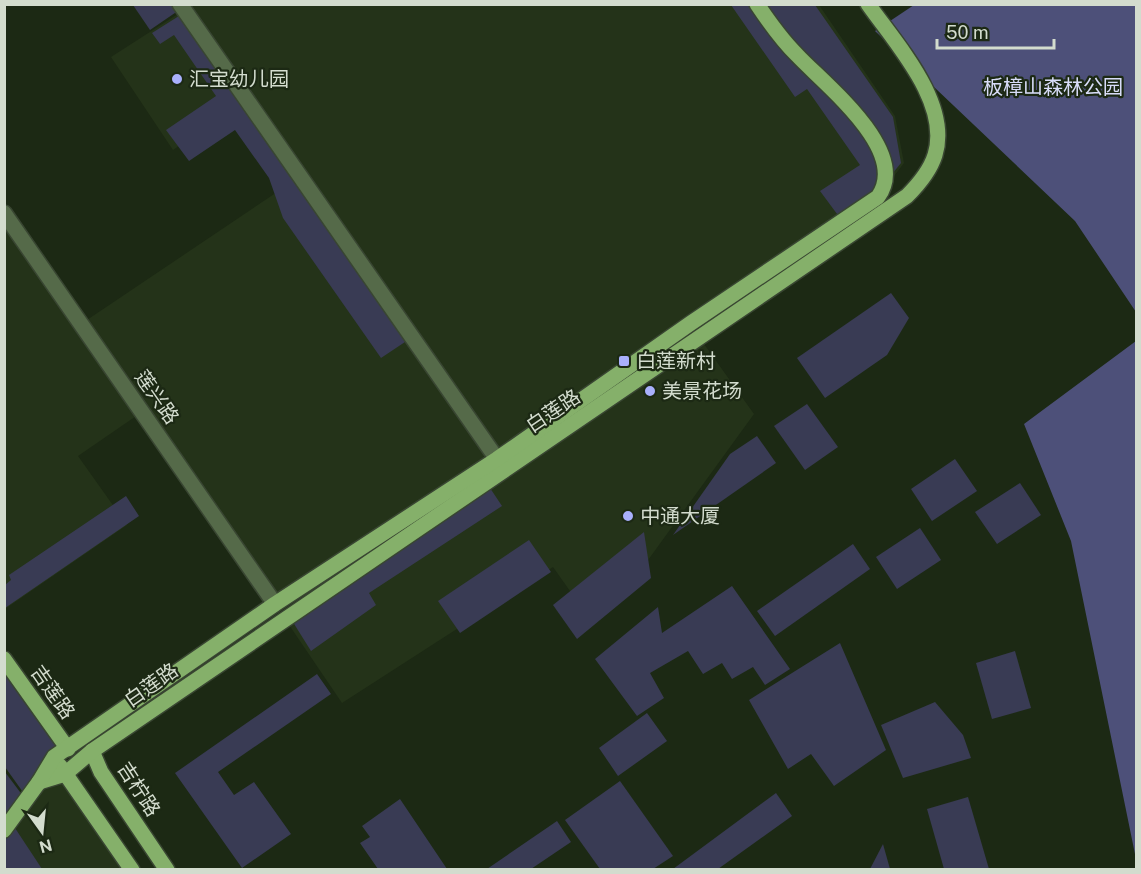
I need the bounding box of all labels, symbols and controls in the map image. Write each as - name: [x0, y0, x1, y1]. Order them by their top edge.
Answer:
- scale bar: [937, 12, 1054, 50]
- text: 50 m: [946, 22, 989, 43]
- place label: 汇宝幼儿园: [189, 67, 289, 91]
- marker: 汇宝幼儿园: [170, 72, 184, 86]
- park label: 板樟山森林公园: [983, 75, 1123, 99]
- place label: 白莲新村: [636, 349, 716, 373]
- marker: 白莲新村: [617, 354, 631, 368]
- street label: 莲兴路: [130, 366, 184, 428]
- place label: 美景花场: [662, 379, 742, 403]
- street label: 白莲路: [521, 384, 585, 438]
- marker: 美景花场: [643, 384, 657, 398]
- place label: 中通大厦: [640, 504, 720, 528]
- marker: 中通大厦: [621, 509, 635, 523]
- street label: 白莲路: [120, 658, 182, 712]
- street label: 吉莲路: [26, 661, 80, 723]
- street label: 吉柠路: [113, 757, 165, 821]
- north arrow: [12, 802, 72, 862]
- text: N: [37, 835, 54, 857]

